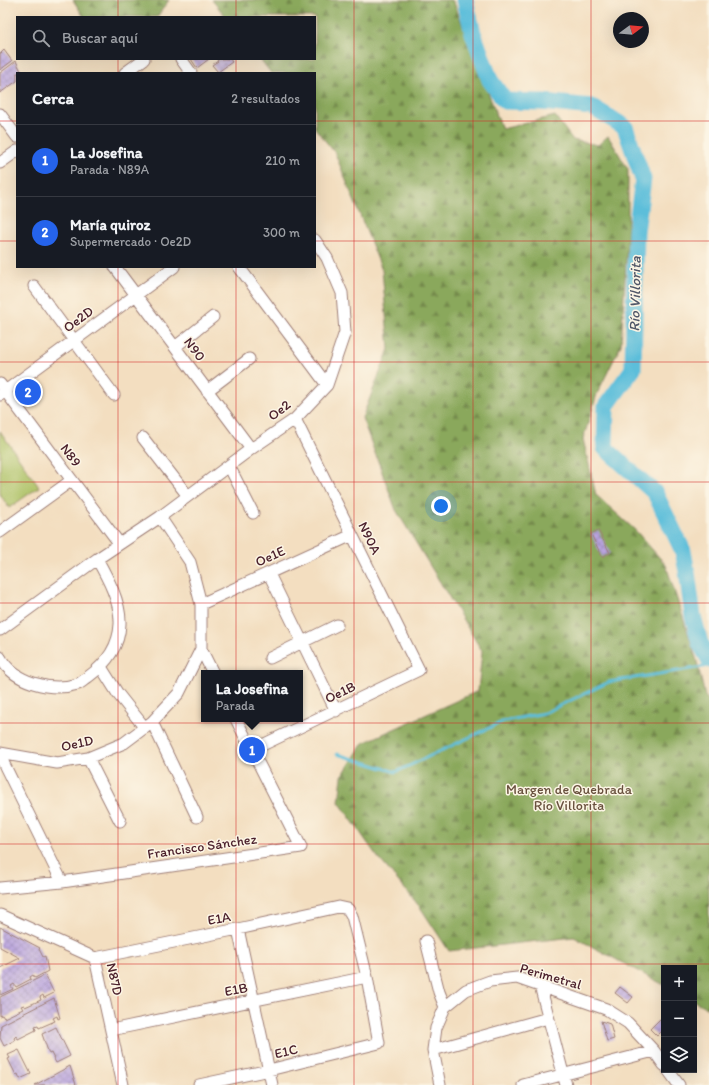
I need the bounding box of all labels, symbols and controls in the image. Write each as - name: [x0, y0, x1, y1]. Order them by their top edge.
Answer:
- north arrow: [613, 12, 649, 48]
- search box: [16, 16, 316, 60]
- icon: search: [30, 27, 52, 49]
- text: Buscar aquí: [62, 29, 138, 47]
- text: Cerca: [32, 88, 74, 108]
- text: 2 resultados: [231, 91, 300, 106]
- text: La Josefina: [70, 144, 143, 162]
- text: 1: [42, 153, 48, 168]
- text: 210 m: [265, 153, 300, 168]
- text: Parada · N89A: [70, 162, 149, 177]
- text: María quiroz: [70, 216, 151, 234]
- text: 2: [42, 225, 48, 240]
- text: 300 m: [263, 225, 300, 240]
- text: Supermercado · Oe2D: [70, 234, 191, 249]
- water label: Río Villorita: [625, 255, 645, 332]
- street label: Oe2D: [60, 303, 97, 336]
- street label: N90: [180, 334, 209, 365]
- pin: 2: [15, 377, 41, 407]
- street label: Oe2: [265, 396, 295, 425]
- street label: N89: [56, 440, 85, 470]
- your location: [431, 496, 451, 516]
- street label: N90A: [354, 519, 385, 557]
- street label: Oe1E: [253, 542, 288, 571]
- popup: [201, 670, 303, 722]
- street label: Oe1B: [322, 678, 358, 707]
- text: La Josefina: [216, 680, 288, 698]
- text: Parada: [216, 698, 255, 713]
- street label: Oe1D: [59, 732, 95, 755]
- pin: 1: [239, 735, 265, 765]
- park label: Margen de Quebrada Río Villorita: [506, 781, 633, 814]
- street label: Francisco Sánchez: [146, 830, 258, 863]
- street label: E1A: [206, 908, 232, 929]
- street label: Perimetral: [518, 960, 584, 993]
- street label: N87D: [103, 961, 127, 997]
- map controls: [661, 965, 697, 1073]
- button: +: [661, 965, 697, 1001]
- street label: E1B: [223, 979, 249, 1000]
- button: −: [661, 1001, 697, 1037]
- button: layers: [661, 1037, 697, 1073]
- street label: E1C: [273, 1041, 299, 1062]

